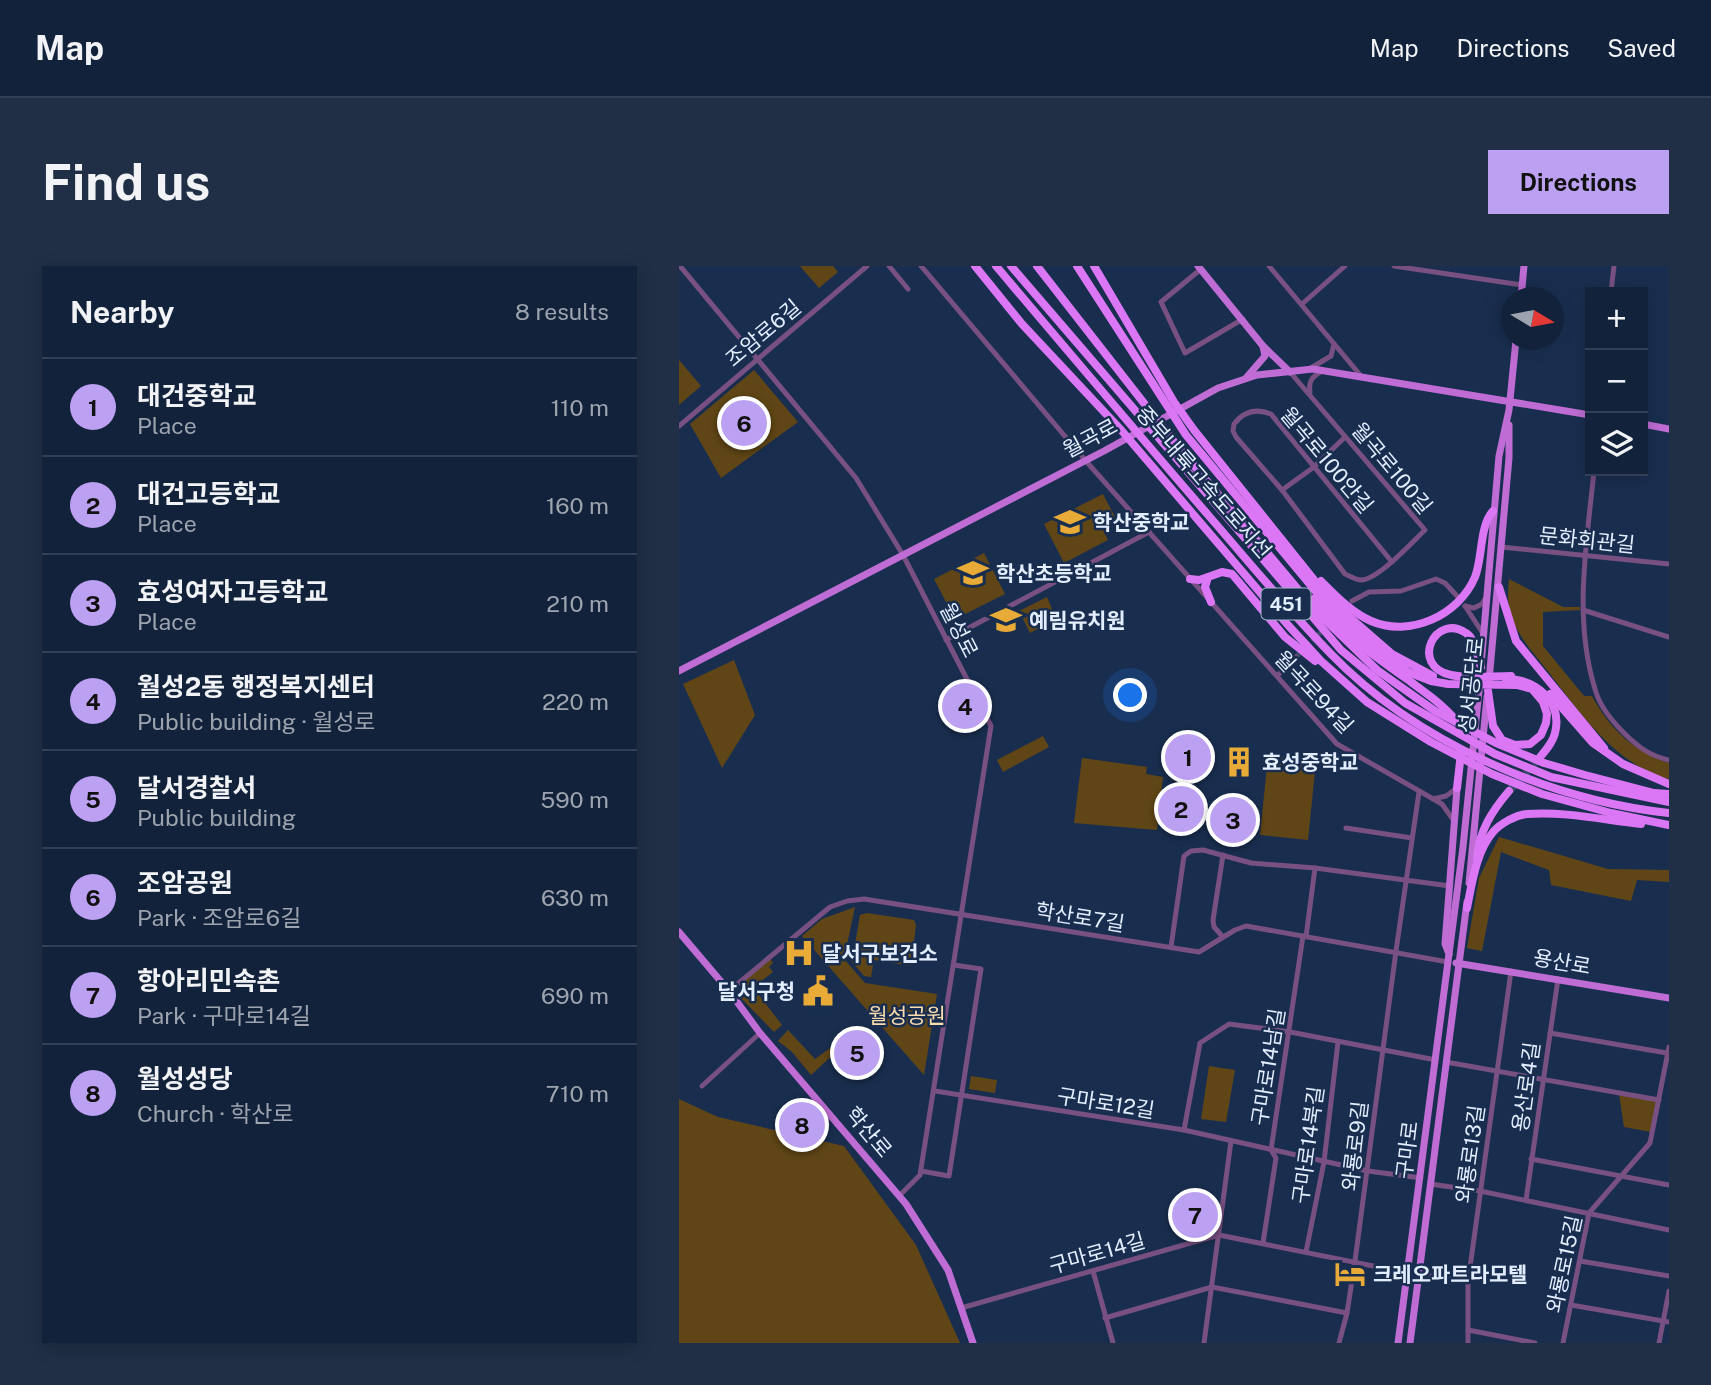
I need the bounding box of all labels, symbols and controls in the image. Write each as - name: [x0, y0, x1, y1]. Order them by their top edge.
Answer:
- text: Map: [35, 29, 104, 67]
- text: Map: [1370, 34, 1419, 62]
- text: Directions: [1457, 34, 1569, 62]
- text: Saved: [1607, 34, 1676, 62]
- button: Directions: [1488, 150, 1669, 214]
- text: Find us: [42, 153, 210, 211]
- north arrow: [1501, 287, 1564, 350]
- map controls: [1585, 287, 1648, 476]
- button: +: [1585, 287, 1648, 350]
- text: Nearby: [70, 294, 174, 330]
- street label: 조암로6길: [720, 294, 806, 372]
- text: 8 results: [515, 298, 609, 325]
- button: −: [1585, 350, 1648, 413]
- text: 대건중학교: [137, 380, 257, 411]
- text: 1: [88, 394, 98, 421]
- text: 110 m: [551, 394, 609, 421]
- pin: 6: [721, 397, 767, 449]
- street label: 중부내륙고속도로지선: [1131, 401, 1277, 563]
- street label: 월곡로100안길: [1275, 402, 1379, 518]
- text: Place: [137, 412, 197, 439]
- street label: 월곡로: [1059, 413, 1121, 463]
- button: layers: [1585, 413, 1648, 476]
- street label: 월곡로100길: [1347, 417, 1437, 519]
- text: 대건고등학교: [137, 478, 281, 509]
- text: 2: [86, 492, 100, 519]
- text: 160 m: [546, 492, 609, 519]
- school or university icon: 학산중학교: [1053, 505, 1087, 539]
- text: Place: [137, 510, 197, 537]
- place label: 학산중학교: [1093, 510, 1190, 535]
- street label: 문화회관길: [1538, 523, 1636, 557]
- school or university icon: 학산초등학교: [956, 556, 990, 590]
- place label: 학산초등학교: [996, 561, 1112, 586]
- text: 효성여자고등학교: [137, 576, 328, 607]
- road number: 451: [1261, 588, 1311, 620]
- text: 3: [85, 590, 101, 617]
- text: 210 m: [546, 590, 609, 617]
- street label: 월성로: [935, 598, 983, 662]
- school or university icon: 예림유치원: [989, 603, 1023, 637]
- text: Place: [137, 608, 197, 635]
- place label: 예림유치원: [1029, 608, 1126, 633]
- street label: 성서공단로: [1454, 636, 1488, 734]
- street label: 월곡로94길: [1270, 646, 1358, 738]
- text: 월성2동 행정복지센터: [137, 671, 375, 702]
- your location: [1113, 678, 1147, 712]
- pin: 4: [942, 680, 988, 732]
- text: 4: [85, 688, 101, 715]
- text: 220 m: [542, 688, 609, 715]
- text: Public building · 월성로: [137, 708, 376, 735]
- pin: 1: [1165, 731, 1211, 783]
- building icon: 효성중학교: [1222, 745, 1256, 779]
- place label: 효성중학교: [1262, 750, 1359, 775]
- text: 달서경찰서: [137, 772, 257, 803]
- pin: 2: [1158, 783, 1204, 835]
- text: 5: [85, 786, 101, 813]
- text: 590 m: [540, 786, 609, 813]
- pin: 3: [1210, 794, 1256, 846]
- text: Public building: [137, 804, 296, 831]
- text: 조암공원: [137, 867, 233, 898]
- text: 6: [85, 884, 101, 911]
- text: 630 m: [541, 884, 609, 911]
- street label: 학산로7길: [1034, 898, 1126, 936]
- text: Park · 조암로6길: [137, 904, 301, 931]
- hospital icon: 달서구보건소: [782, 936, 816, 970]
- place label: 달서구보건소: [822, 941, 938, 966]
- street label: 용산로: [1531, 945, 1593, 979]
- text: 항아리민속촌: [137, 965, 281, 996]
- public building icon: 달서구청: [801, 974, 835, 1008]
- place label: 달서구청: [718, 979, 795, 1004]
- text: 7: [86, 982, 100, 1009]
- text: 690 m: [541, 982, 609, 1009]
- text: Park · 구마로14길: [137, 1002, 311, 1029]
- park label: 월성공원: [868, 1003, 946, 1028]
- street label: 구마로14남길: [1246, 1007, 1290, 1127]
- pin: 5: [834, 1027, 880, 1079]
- street label: 용산로4길: [1507, 1040, 1545, 1134]
- text: 월성성당: [137, 1063, 233, 1094]
- text: 8: [85, 1080, 101, 1107]
- text: 710 m: [546, 1080, 609, 1107]
- street label: 구마로12길: [1055, 1083, 1157, 1123]
- street label: 구마로14북길: [1287, 1085, 1329, 1205]
- pin: 8: [779, 1099, 825, 1151]
- text: Church · 학산로: [137, 1100, 294, 1127]
- street label: 와룡로9길: [1337, 1100, 1373, 1192]
- street label: 학산로: [841, 1102, 897, 1162]
- street label: 와룡로13길: [1451, 1103, 1489, 1205]
- street label: 구마로: [1391, 1120, 1423, 1180]
- pin: 7: [1172, 1189, 1218, 1241]
- street label: 와룡로15길: [1541, 1213, 1587, 1315]
- street label: 구마로14길: [1046, 1227, 1148, 1279]
- hotel icon: 크레오파트라모텔: [1333, 1257, 1367, 1291]
- place label: 크레오파트라모텔: [1373, 1262, 1528, 1287]

